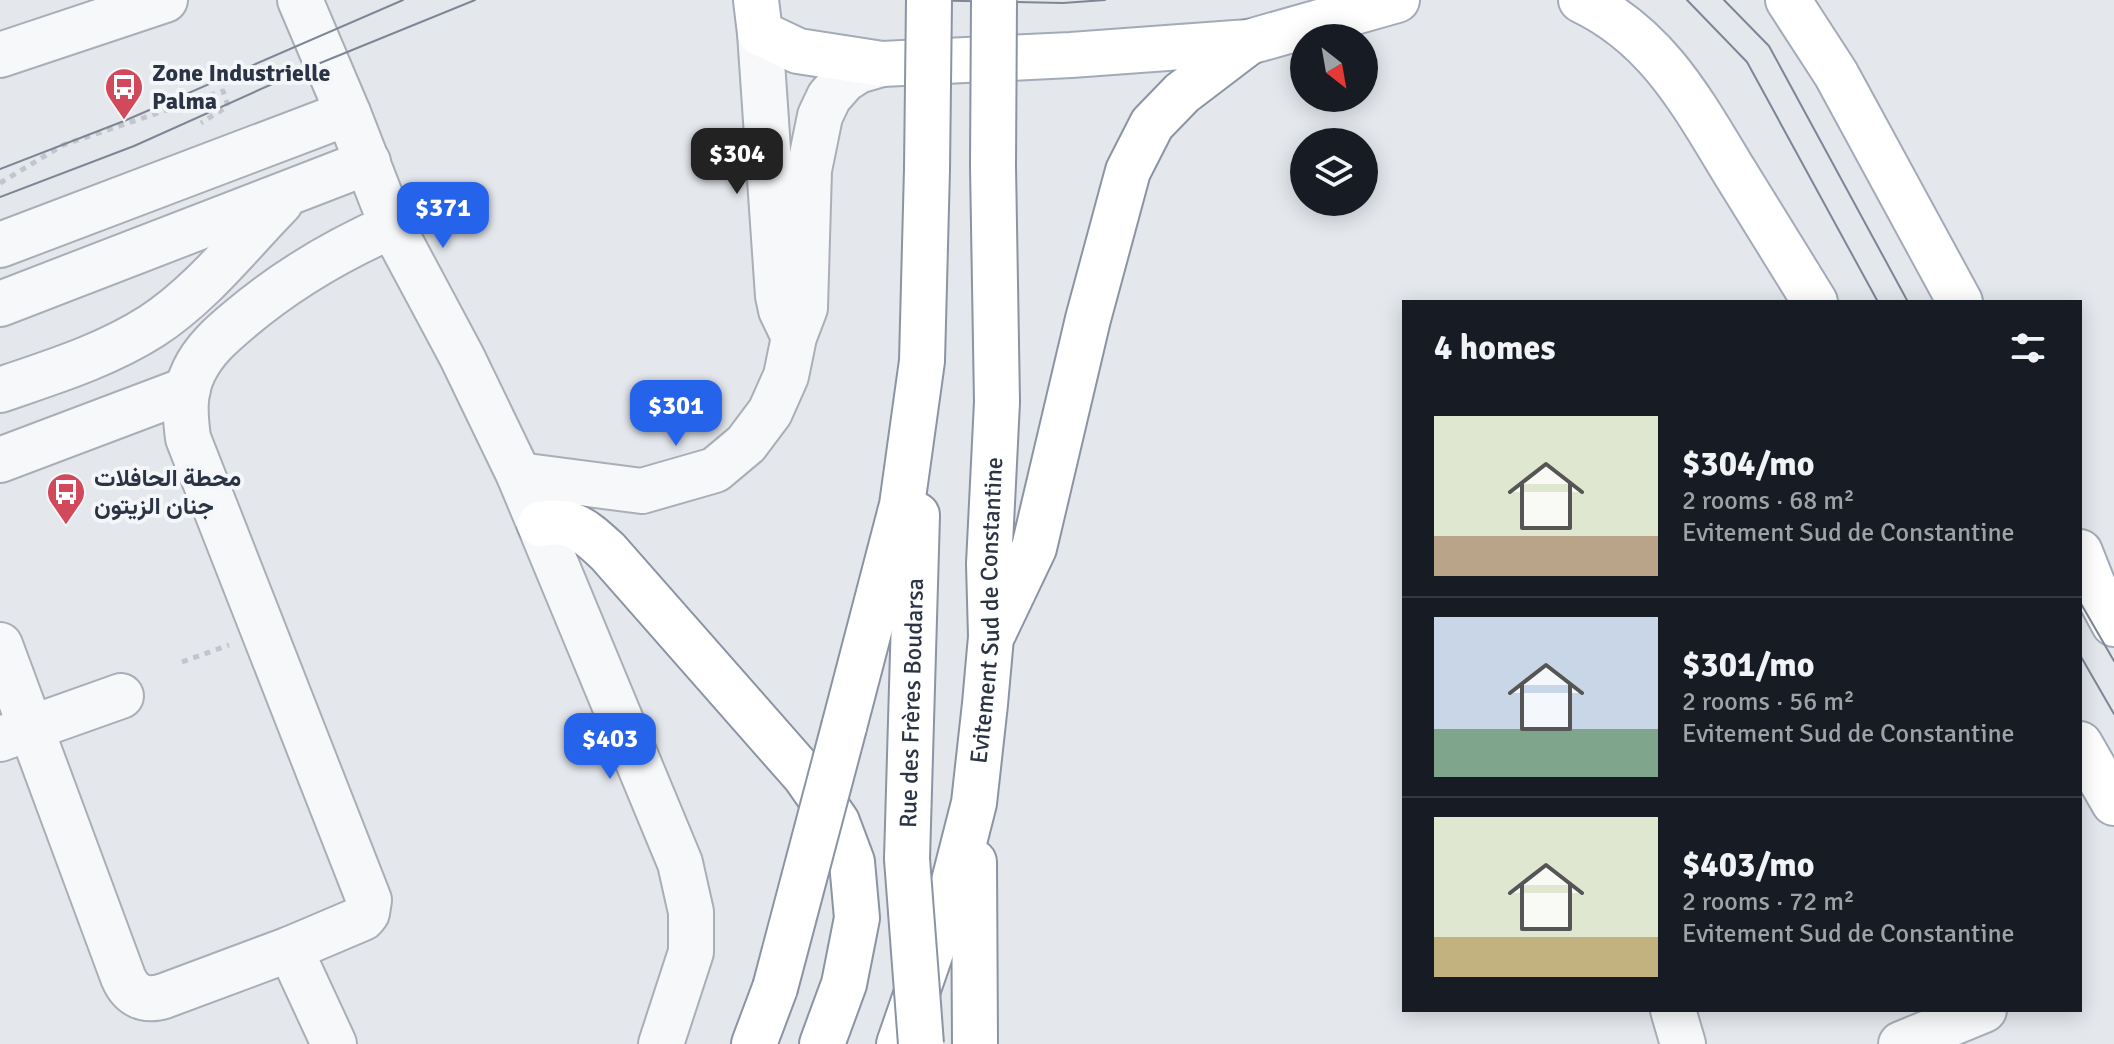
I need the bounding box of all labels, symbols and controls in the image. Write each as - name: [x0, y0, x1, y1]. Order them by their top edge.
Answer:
- north arrow: [1290, 24, 1378, 112]
- map controls: [1290, 24, 1378, 216]
- place label: Zone Industrielle Palma: [152, 58, 330, 116]
- bus stop icon: Zone Industrielle Palma: [103, 66, 145, 121]
- pin: $304: [690, 128, 784, 196]
- button: layers: [1290, 128, 1378, 216]
- text: $304: [709, 138, 765, 170]
- pin: $371: [396, 182, 490, 250]
- text: $371: [415, 192, 471, 224]
- icon: filters: [2006, 326, 2050, 370]
- text: 4 homes: [1434, 327, 1555, 369]
- pin: $301: [629, 380, 723, 448]
- text: $301: [648, 390, 704, 422]
- text: $304/mo: [1682, 443, 1815, 485]
- icon: home: [1498, 448, 1594, 544]
- street label: Evitement Sud de Constantine: [963, 456, 1009, 765]
- place label: محطة الحافلات جنان الزيتون: [94, 463, 241, 521]
- bus stop icon: محطة الحافلات جنان الزيتون: [45, 471, 87, 526]
- text: 2 rooms · 68 m²: [1682, 485, 1855, 517]
- text: Evitement Sud de Constantine: [1682, 517, 2015, 549]
- street label: Rue des Frères Boudarsa: [893, 578, 930, 828]
- text: $301/mo: [1682, 644, 1815, 686]
- icon: home: [1498, 649, 1594, 745]
- text: 2 rooms · 56 m²: [1682, 686, 1855, 718]
- pin: $403: [563, 713, 657, 781]
- text: Evitement Sud de Constantine: [1682, 718, 2015, 750]
- text: $403: [582, 723, 638, 755]
- text: $403/mo: [1682, 844, 1815, 886]
- icon: home: [1498, 849, 1594, 945]
- text: 2 rooms · 72 m²: [1682, 886, 1855, 918]
- text: Evitement Sud de Constantine: [1682, 918, 2015, 950]

